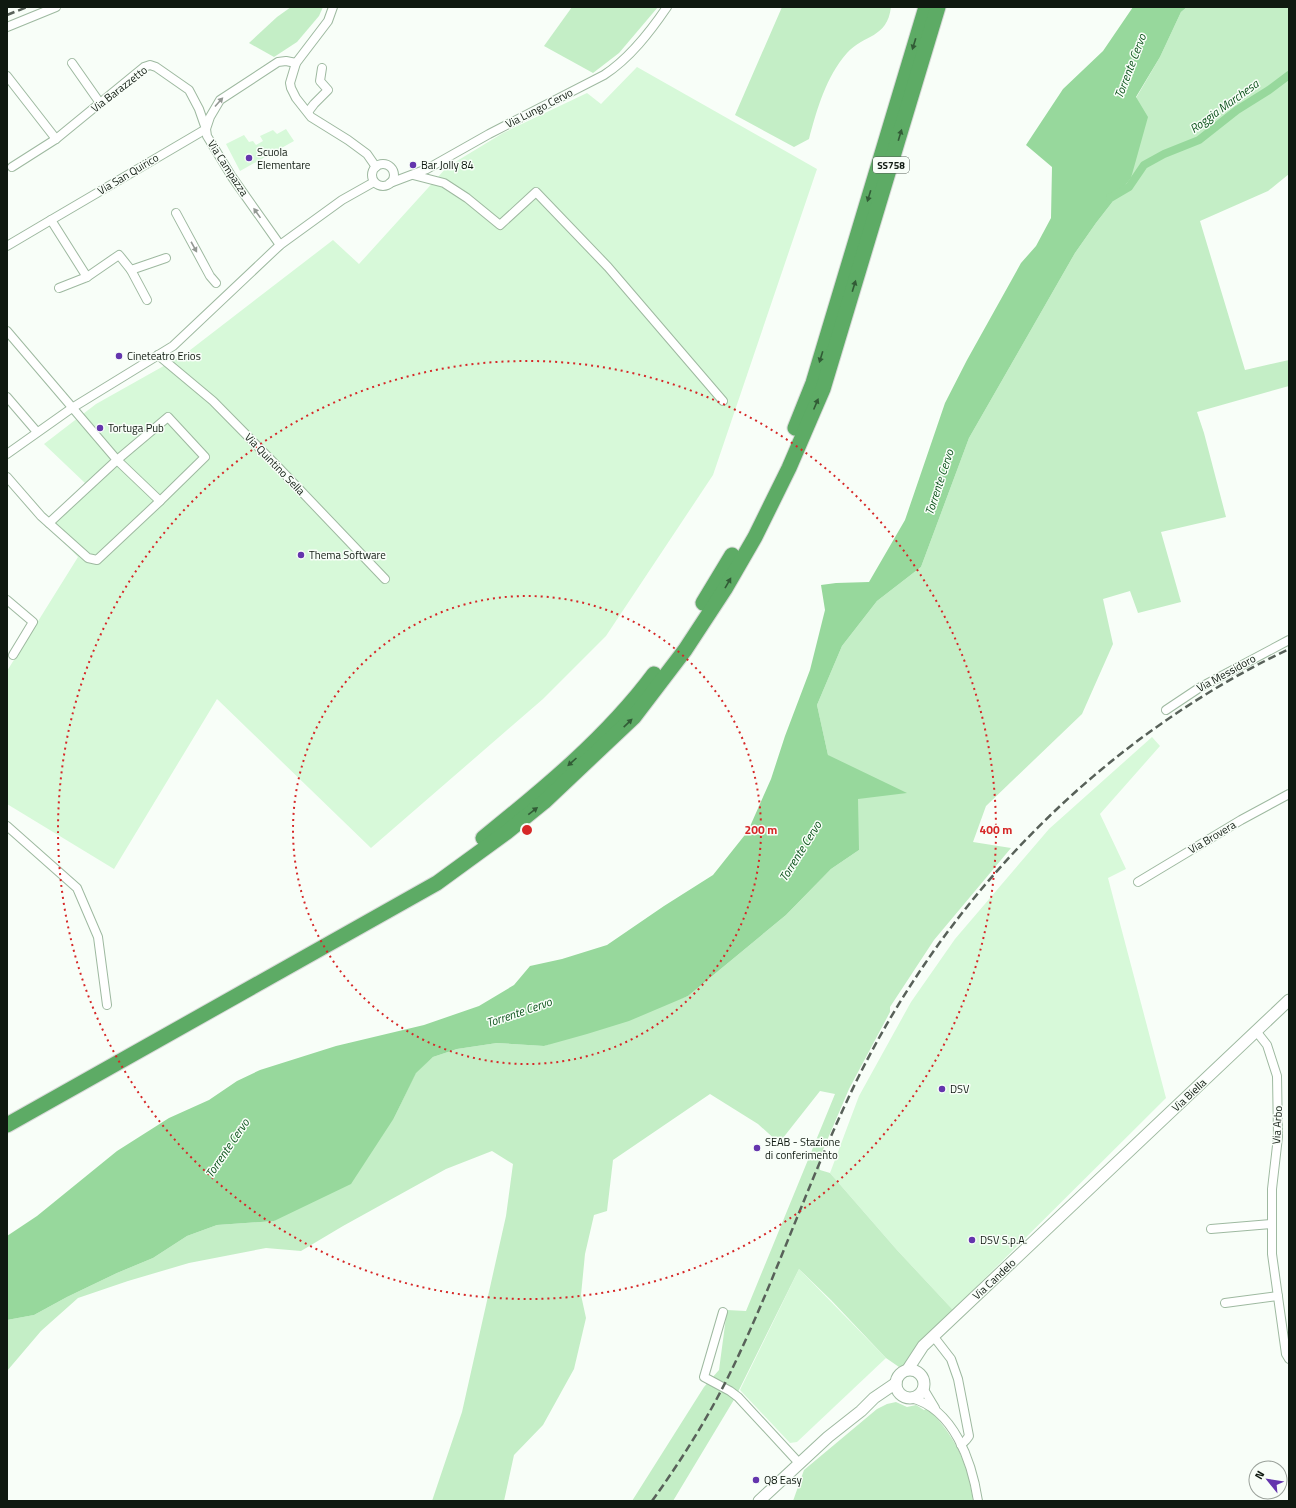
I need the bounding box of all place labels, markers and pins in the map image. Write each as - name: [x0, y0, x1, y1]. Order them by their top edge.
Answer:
- place label: Scuola Elementare: [257, 144, 311, 173]
- marker: Scuola Elementare: [244, 153, 254, 163]
- place label: Bar Jolly 84: [421, 157, 474, 173]
- marker: Bar Jolly 84: [408, 160, 418, 170]
- place label: Cineteatro Erios: [127, 348, 201, 364]
- marker: Cineteatro Erios: [114, 351, 124, 361]
- place label: Tortuga Pub: [108, 420, 164, 436]
- marker: Tortuga Pub: [95, 423, 105, 433]
- place label: Thema Software: [309, 547, 386, 563]
- marker: Thema Software: [296, 550, 306, 560]
- centre of rings: [520, 823, 534, 837]
- place label: DSV: [950, 1081, 970, 1097]
- marker: DSV: [937, 1084, 947, 1094]
- place label: SEAB - Stazione di conferimento: [765, 1134, 840, 1163]
- marker: SEAB - Stazione di conferimento: [752, 1143, 762, 1153]
- place label: DSV S.p.A.: [980, 1232, 1027, 1248]
- marker: DSV S.p.A.: [967, 1235, 977, 1245]
- place label: Q8 Easy: [764, 1472, 802, 1488]
- marker: Q8 Easy: [751, 1475, 761, 1485]

